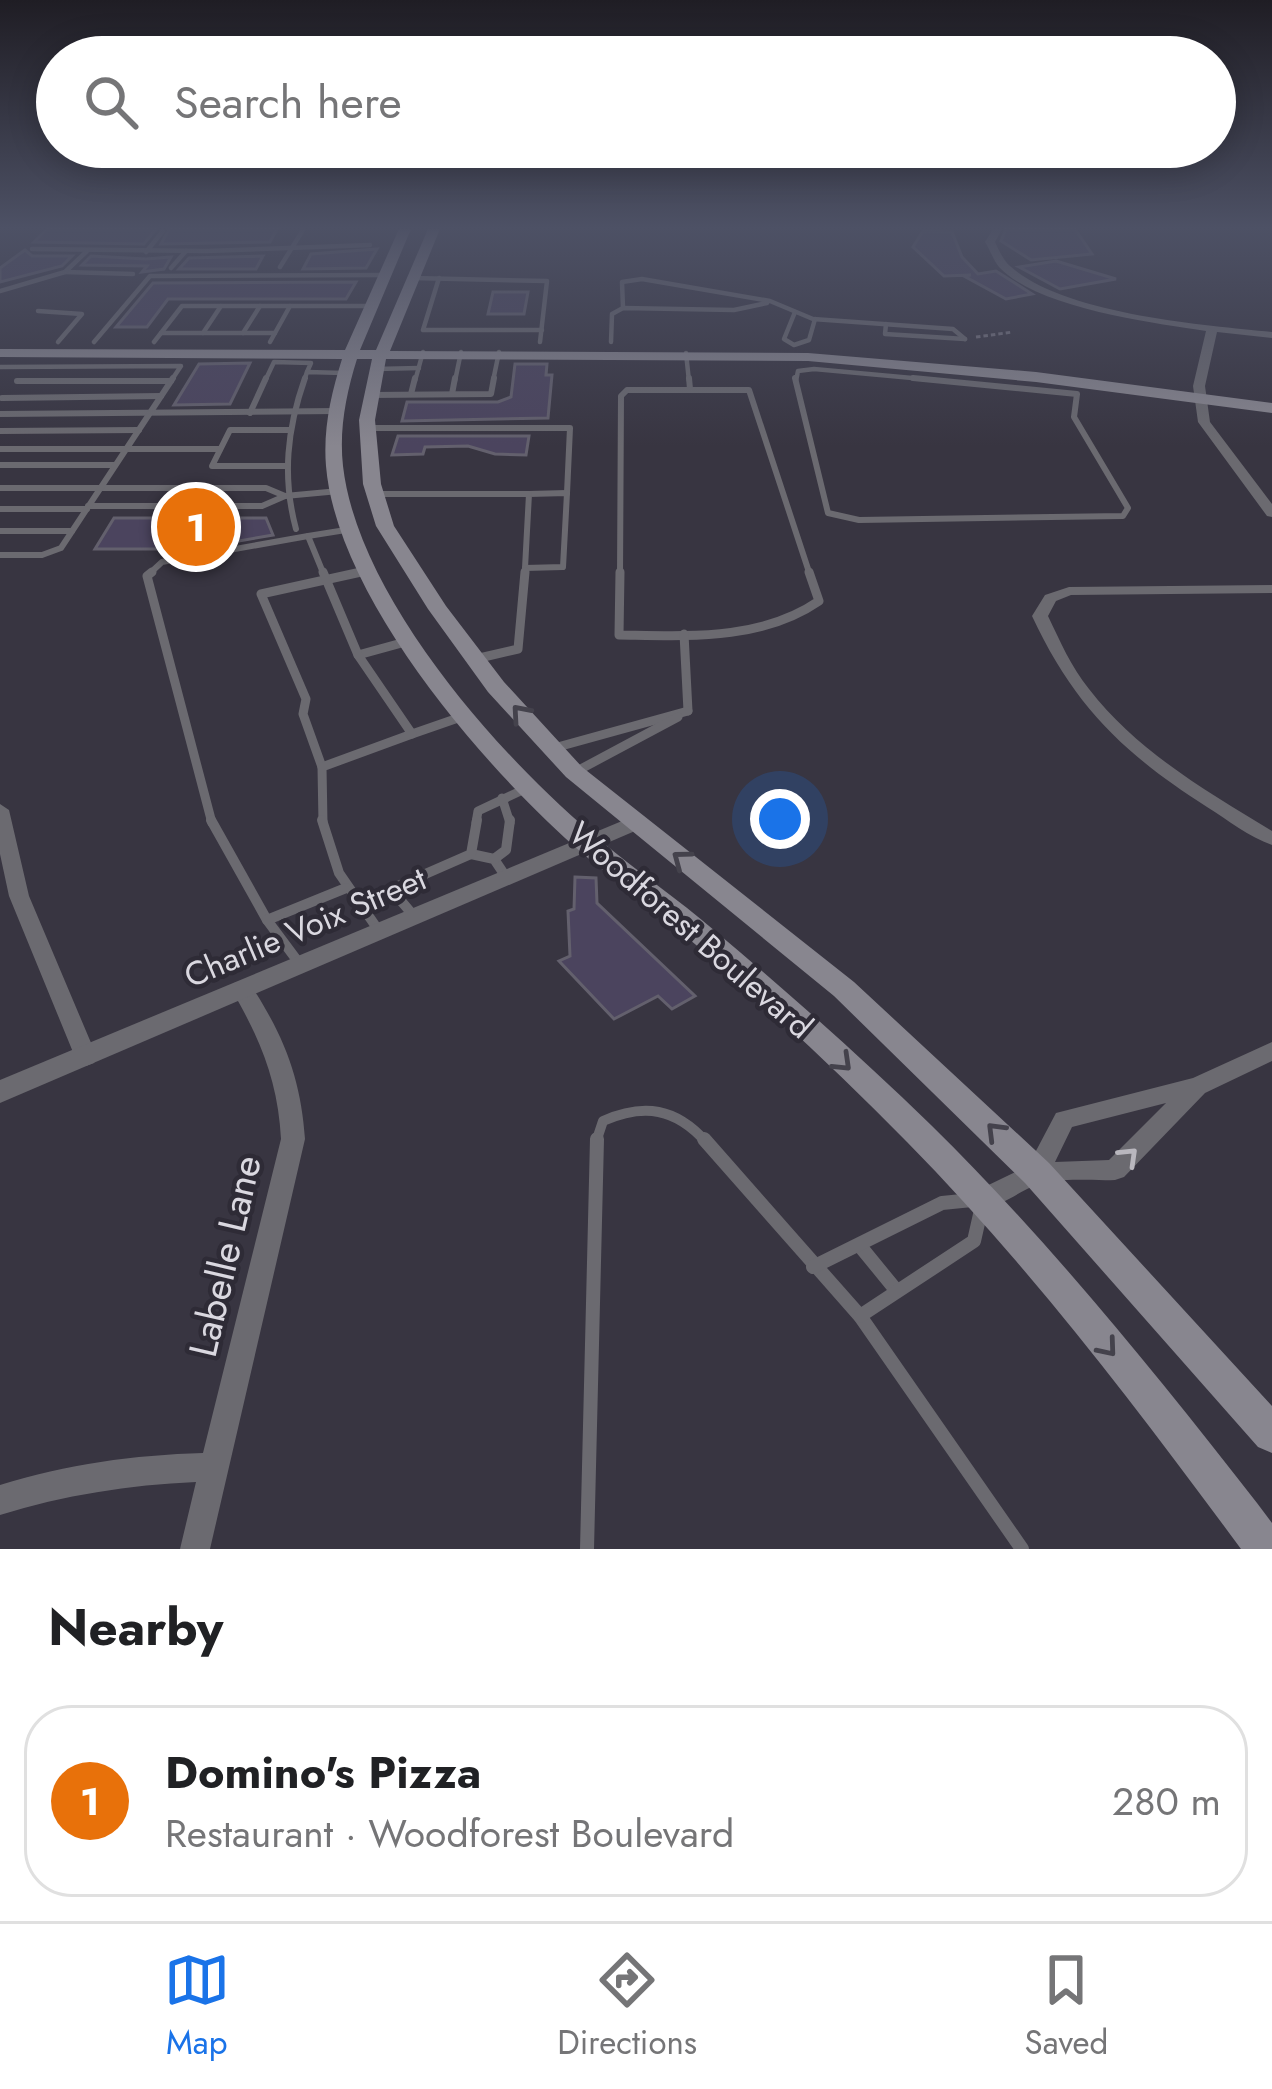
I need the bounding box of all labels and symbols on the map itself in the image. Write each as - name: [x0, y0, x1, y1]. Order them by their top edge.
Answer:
- pin: 1: [157, 482, 235, 572]
- one-way arrow: [512, 705, 534, 727]
- your location: [750, 789, 810, 849]
- street label: Woodforest Boulevard: [559, 811, 823, 1049]
- one-way arrow: [673, 851, 695, 873]
- street label: Charlie Voix Street: [177, 855, 433, 999]
- one-way arrow: [829, 1048, 851, 1070]
- one-way arrow: [987, 1124, 1009, 1146]
- one-way arrow: [1115, 1148, 1137, 1170]
- street label: Labelle Lane: [174, 1150, 276, 1362]
- one-way arrow: [1093, 1334, 1115, 1356]

